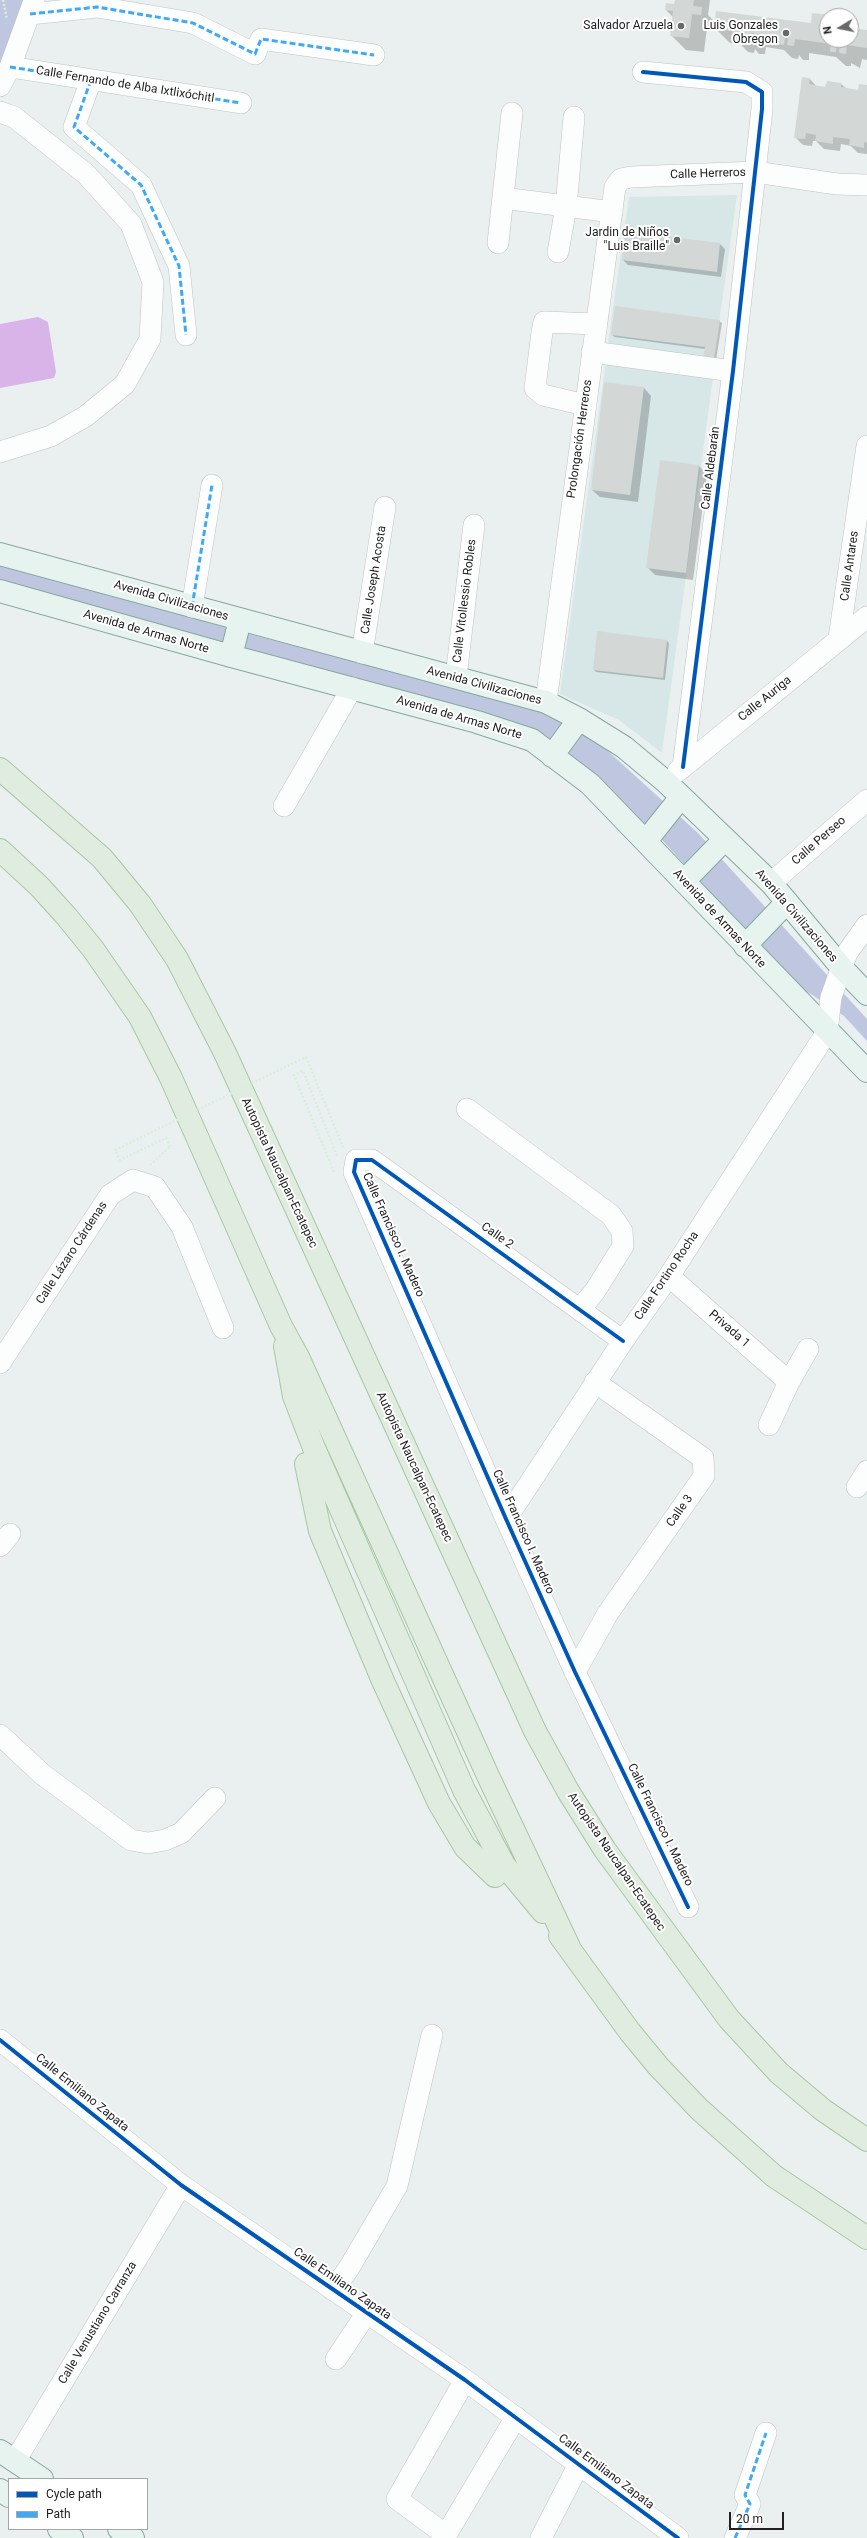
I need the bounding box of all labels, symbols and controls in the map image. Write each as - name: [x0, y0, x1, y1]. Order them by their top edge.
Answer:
- north arrow: [819, 8, 859, 48]
- place label: Salvador Arzuela: [583, 19, 673, 33]
- place label: Luis Gonzales Obregon: [703, 19, 778, 47]
- marker: Salvador Arzuela: [676, 21, 686, 31]
- text: N: [821, 25, 835, 35]
- marker: Luis Gonzales Obregon: [781, 28, 791, 38]
- street label: Calle Fernando de Alba Ixtlixóchitl: [35, 64, 215, 106]
- street label: Calle Herreros: [670, 165, 746, 183]
- place label: Jardin de Niños "Luis Braille": [585, 226, 669, 254]
- marker: Jardin de Niños "Luis Braille": [672, 235, 682, 245]
- street label: Prolongación Herreros: [565, 379, 595, 499]
- street label: Calle Aldebarán: [699, 426, 723, 510]
- street label: Calle Joseph Acosta: [358, 525, 390, 635]
- street label: Calle Antares: [838, 530, 862, 602]
- street label: Calle Vitollessio Robles: [450, 538, 480, 664]
- street label: Avenida Civilizaciones: [112, 578, 230, 624]
- street label: Avenida de Armas Norte: [82, 607, 210, 657]
- street label: Avenida Civilizaciones: [425, 664, 543, 708]
- street label: Calle Auriga: [736, 673, 794, 725]
- street label: Avenida de Armas Norte: [395, 693, 523, 743]
- street label: Calle Perseo: [789, 814, 849, 868]
- street label: Avenida de Armas Norte: [669, 867, 769, 971]
- street label: Avenida Civilizaciones: [752, 867, 840, 965]
- street label: Autopista Naucalpan-Ecatepec: [238, 1096, 320, 1250]
- street label: Calle Francisco I. Madero: [359, 1170, 427, 1300]
- street label: Calle Lázaro Cárdenas: [33, 1199, 111, 1307]
- street label: Calle 2: [478, 1220, 516, 1252]
- street label: Calle Fortino Rocha: [632, 1229, 702, 1323]
- street label: Privada 1: [705, 1307, 753, 1351]
- street label: Autopista Naucalpan-Ecatepec: [373, 1390, 455, 1544]
- street label: Calle Francisco I. Madero: [489, 1467, 557, 1597]
- street label: Calle 3: [664, 1492, 696, 1530]
- street label: Calle Francisco I. Madero: [624, 1761, 696, 1889]
- street label: Autopista Naucalpan-Ecatepec: [564, 1790, 668, 1934]
- street label: Calle Emiliano Zapata: [32, 2051, 132, 2135]
- street label: Calle Emiliano Zapata: [290, 2245, 394, 2323]
- street label: Calle Venustiano Carranza: [56, 2259, 140, 2387]
- street label: Calle Emiliano Zapata: [555, 2431, 657, 2513]
- legend: [8, 2478, 148, 2530]
- text: Cycle path: [46, 2487, 102, 2501]
- scale bar: [731, 2504, 786, 2530]
- text: Path: [46, 2507, 71, 2521]
- text: 20 m: [736, 2512, 763, 2526]

